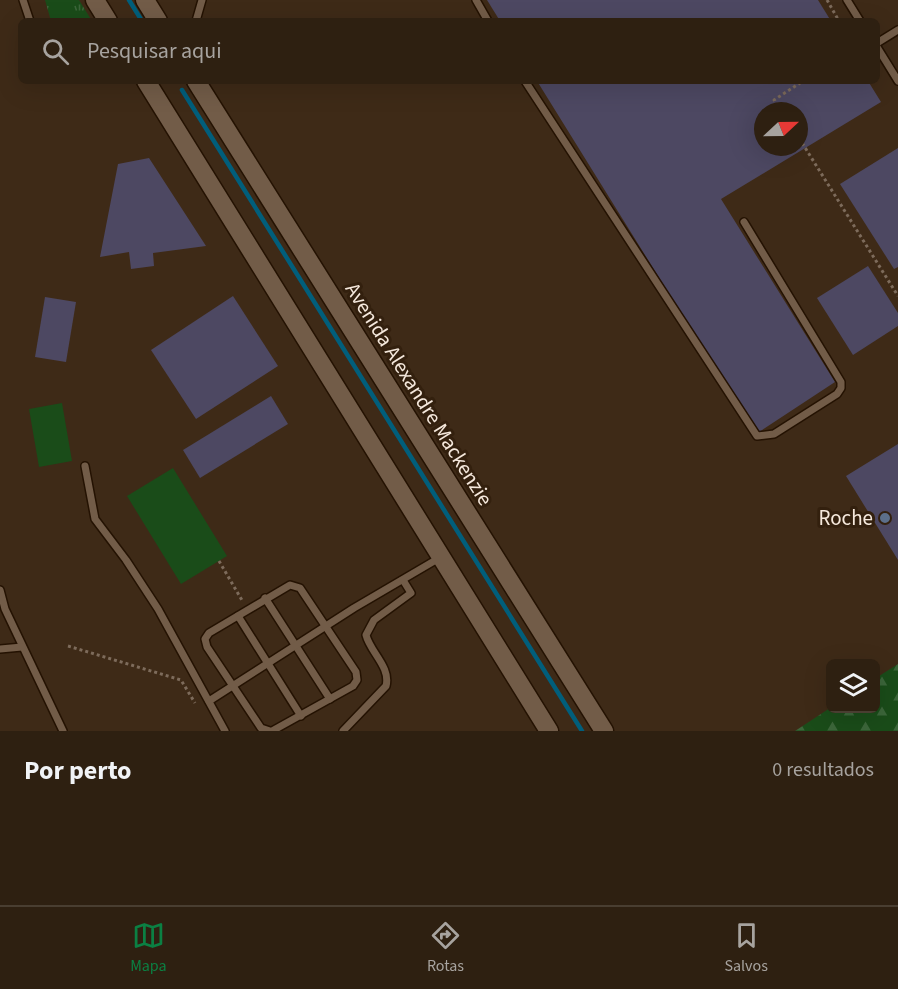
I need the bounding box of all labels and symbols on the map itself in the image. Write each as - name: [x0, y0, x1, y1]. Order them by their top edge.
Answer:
- north arrow: [754, 102, 808, 156]
- street label: Avenida Alexandre Mackenzie: [338, 277, 500, 511]
- place label: Roche: [818, 503, 873, 533]
- marker: Roche: [878, 511, 892, 525]

